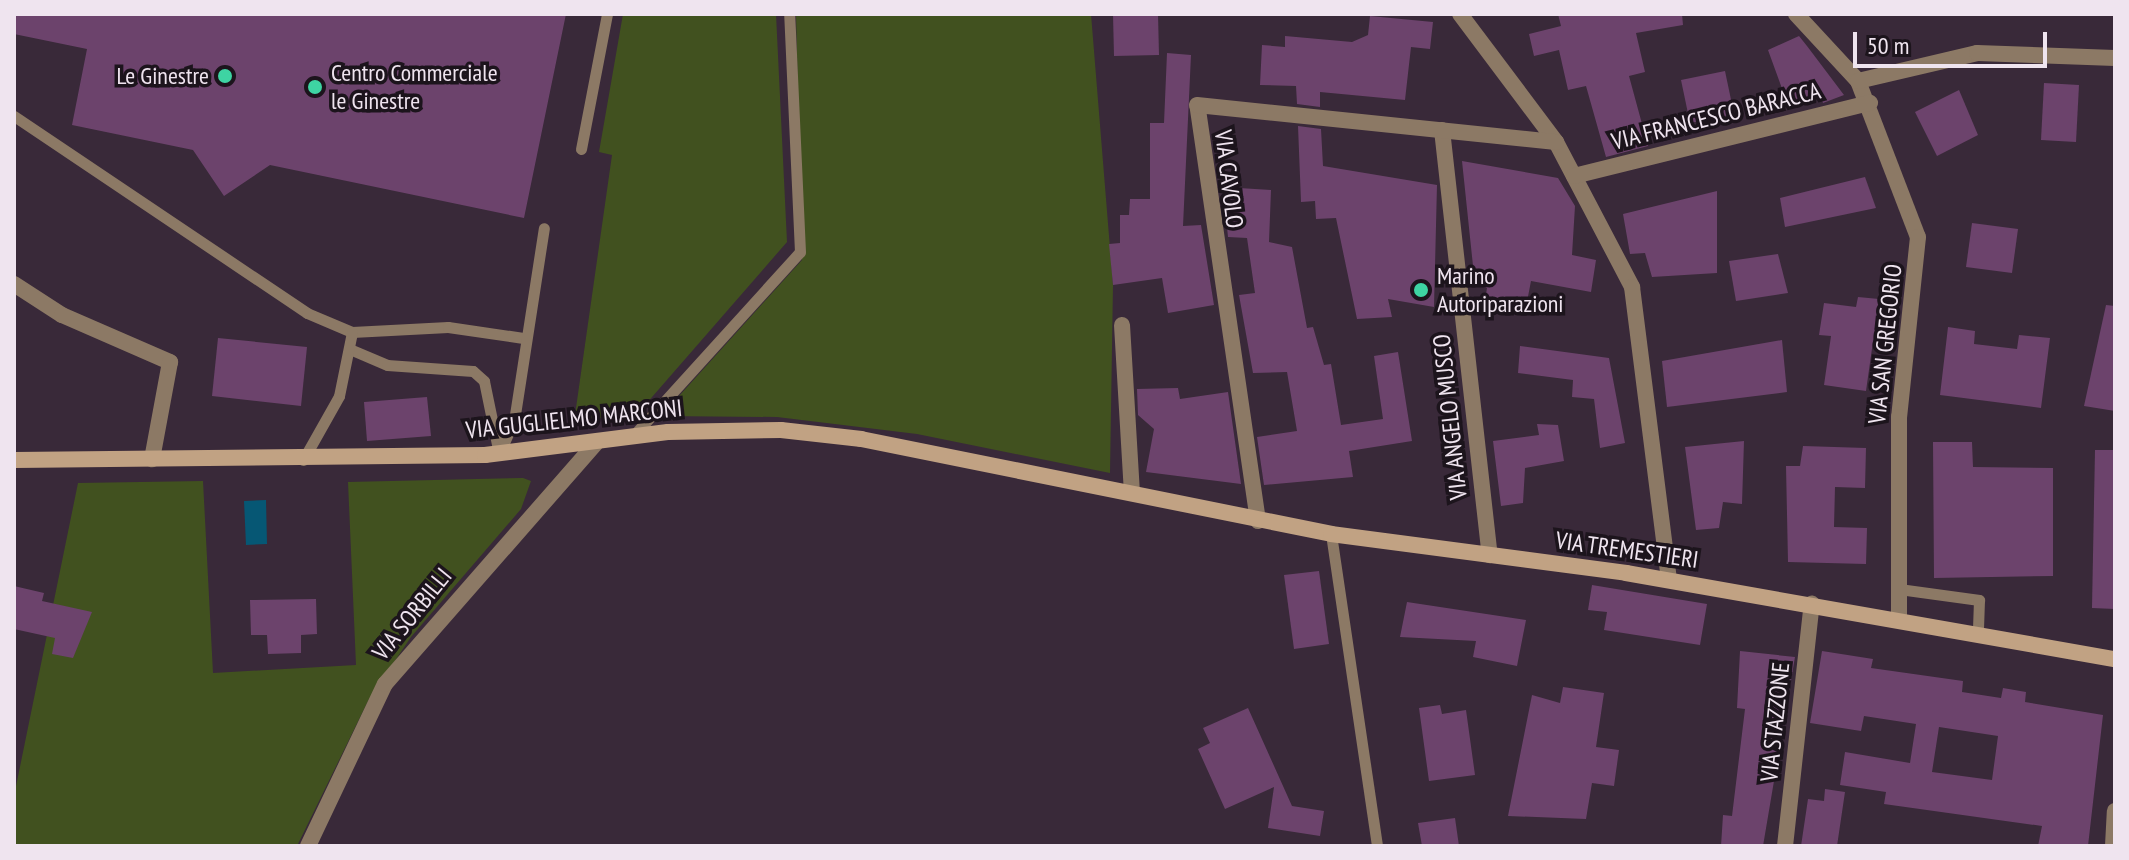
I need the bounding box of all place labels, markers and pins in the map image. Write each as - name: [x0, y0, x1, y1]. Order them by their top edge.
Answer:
- place label: Centro Commerciale le Ginestre: [331, 59, 498, 115]
- place label: Le Ginestre: [116, 62, 209, 90]
- marker: Le Ginestre: [216, 67, 234, 85]
- marker: Centro Commerciale le Ginestre: [306, 78, 324, 96]
- place label: Marino Autoriparazioni: [1437, 262, 1564, 318]
- marker: Marino Autoriparazioni: [1412, 281, 1430, 299]

